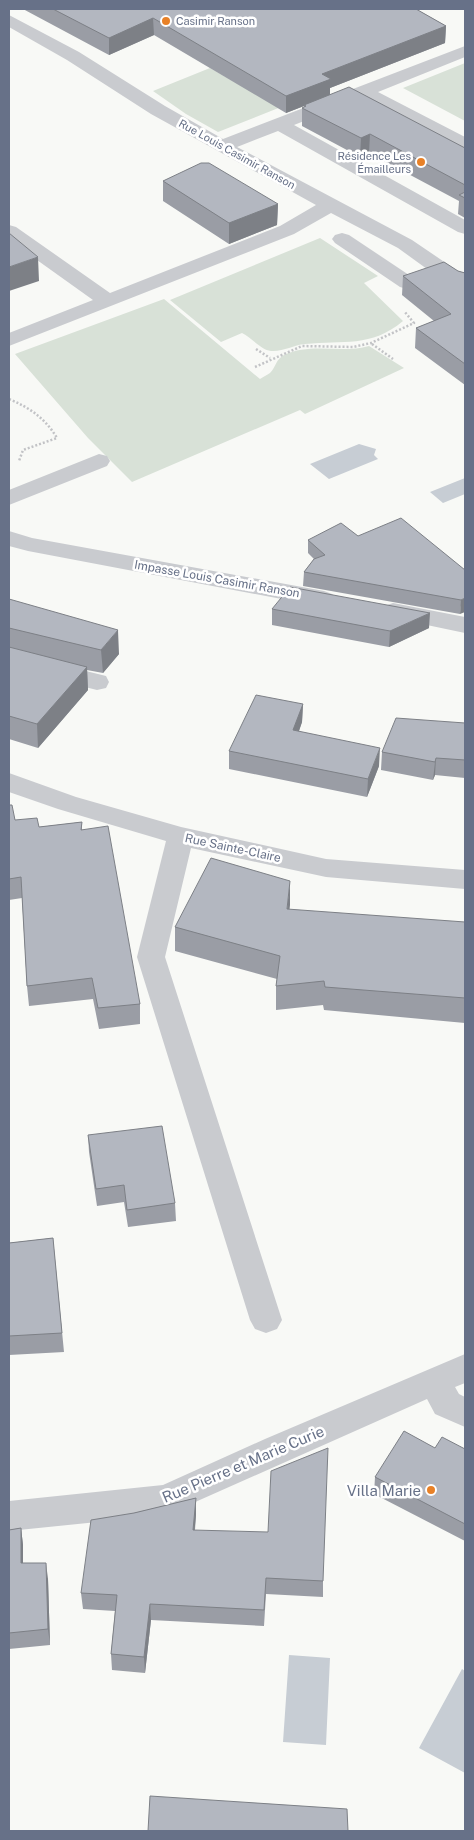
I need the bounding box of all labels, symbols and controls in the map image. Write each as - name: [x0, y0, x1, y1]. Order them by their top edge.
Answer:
- marker: Casimir Ranson: [160, 15, 172, 27]
- place label: Casimir Ranson: [176, 15, 255, 27]
- street label: Rue Louis Casimir Ranson: [177, 117, 297, 191]
- place label: Résidence Les Émailleurs: [337, 150, 411, 175]
- marker: Résidence Les Émailleurs: [415, 156, 427, 168]
- street label: Impasse Louis Casimir Ranson: [133, 558, 301, 600]
- street label: Rue Sainte-Claire: [184, 831, 283, 865]
- street label: Rue Pierre et Marie Curie: [160, 1422, 326, 1506]
- place label: Villa Marie: [347, 1482, 421, 1499]
- marker: Villa Marie: [425, 1484, 437, 1496]

